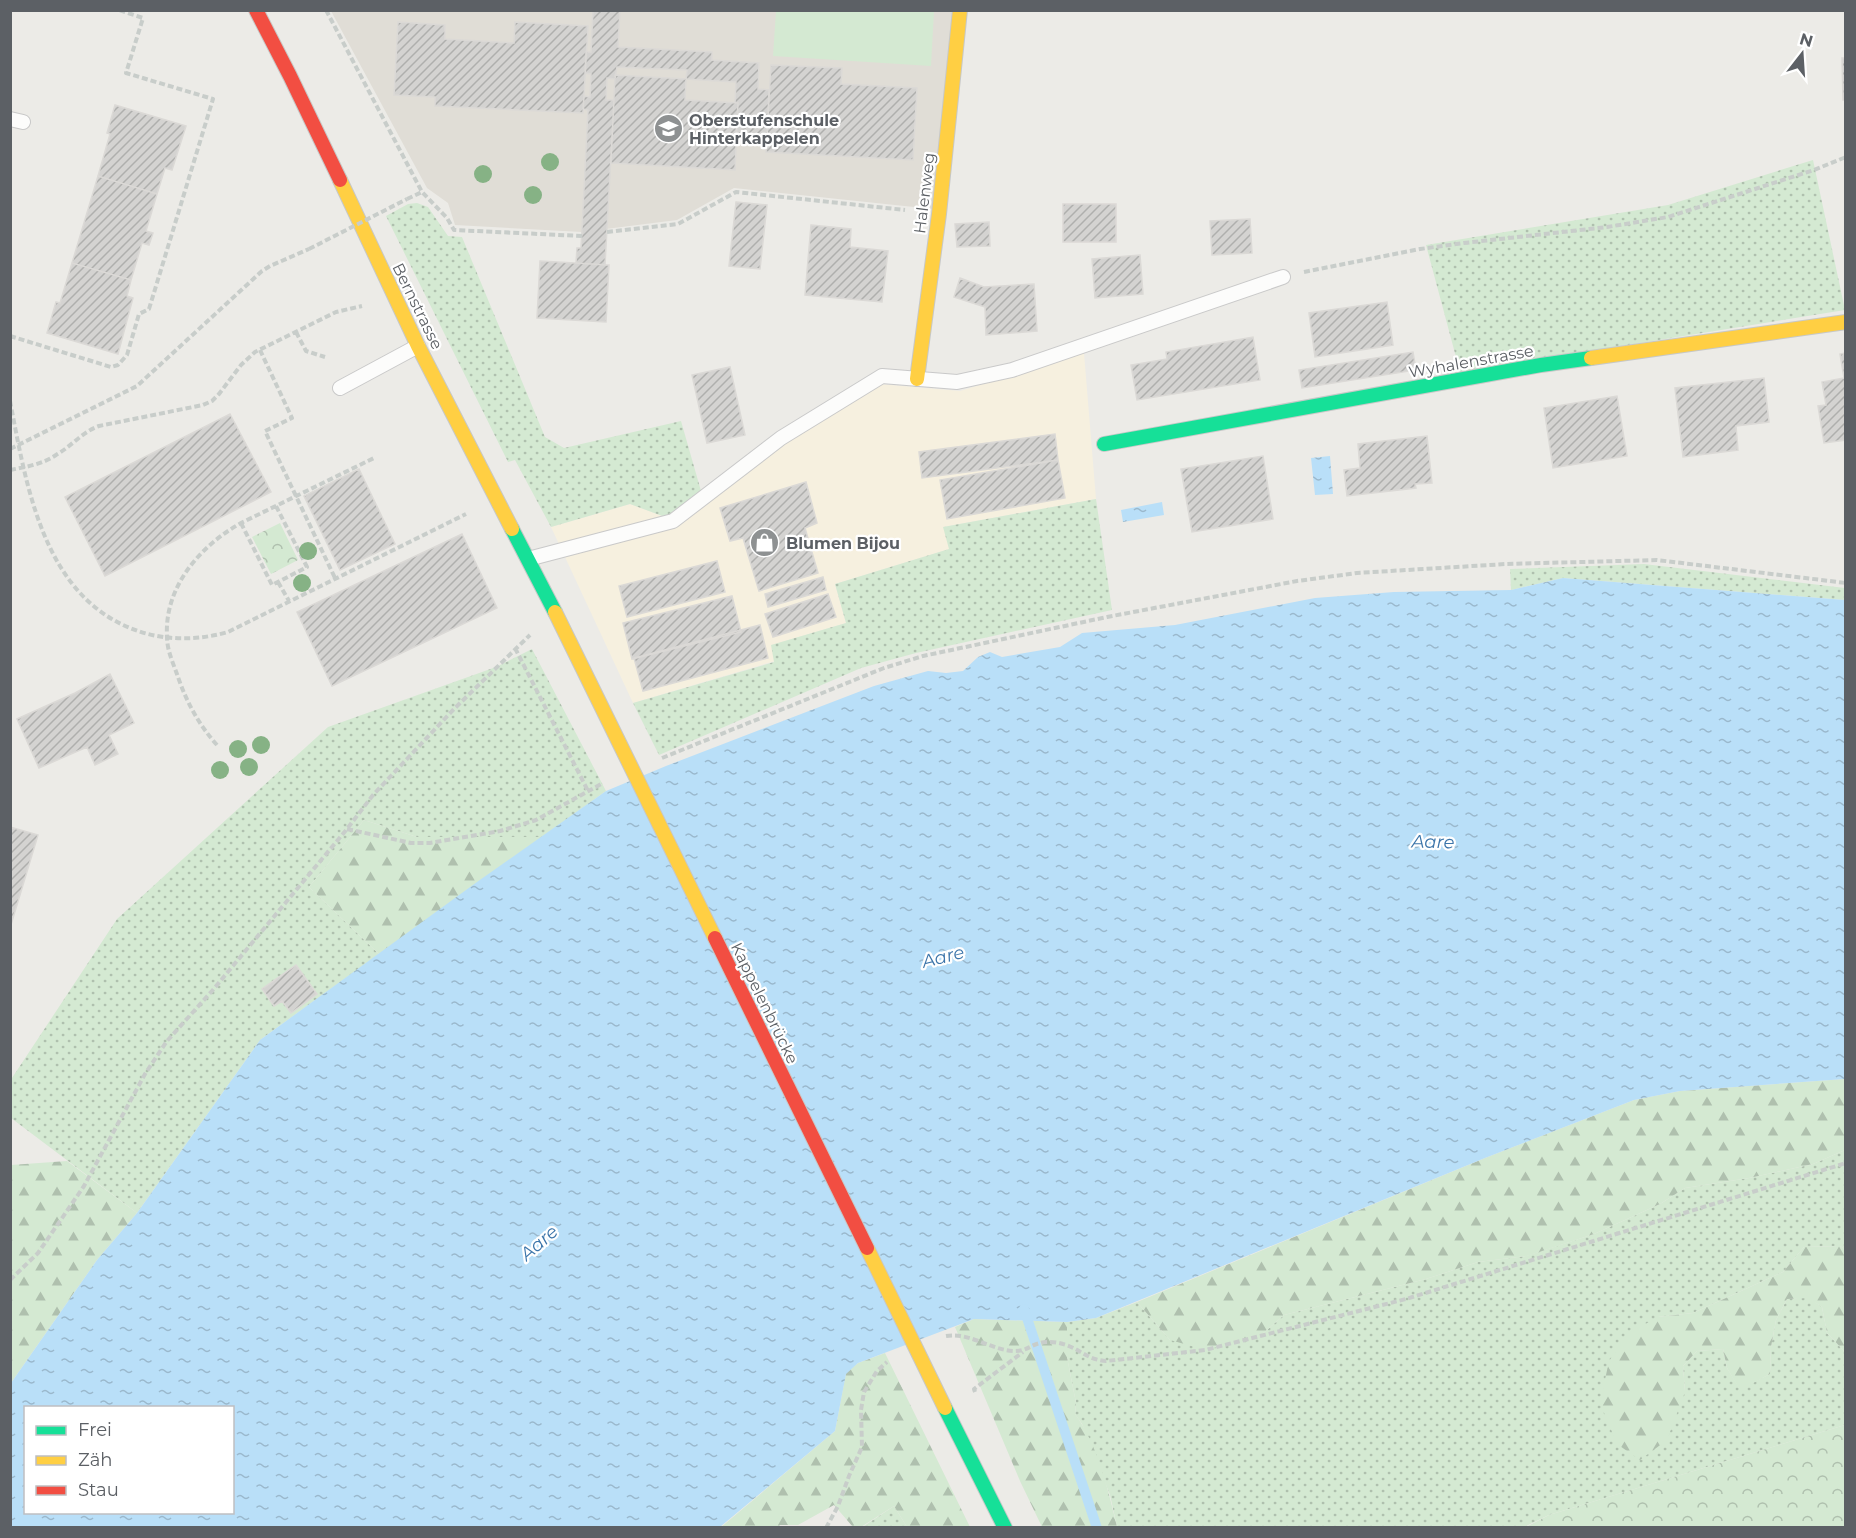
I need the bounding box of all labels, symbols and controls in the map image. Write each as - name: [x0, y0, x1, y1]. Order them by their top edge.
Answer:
- north arrow: [1772, 24, 1832, 84]
- text: N: [1797, 29, 1815, 51]
- place label: Oberstufenschule Hinterkappelen: [689, 111, 839, 148]
- school or university icon: Oberstufenschule Hinterkappelen: [652, 113, 684, 145]
- street label: Halenweg: [910, 151, 939, 235]
- street label: Bernstrasse: [388, 260, 447, 352]
- street label: Wyhalenstrasse: [1407, 341, 1535, 382]
- shop icon: Blumen Bijou: [749, 527, 781, 559]
- place label: Blumen Bijou: [786, 534, 900, 553]
- water label: Aare: [1410, 831, 1455, 853]
- street label: Kappelenbrücke: [727, 939, 802, 1067]
- water label: Aare: [919, 941, 967, 973]
- water label: Aare: [515, 1221, 562, 1266]
- legend: [24, 1406, 234, 1514]
- text: Frei: [78, 1419, 112, 1441]
- text: Zäh: [78, 1449, 113, 1471]
- text: Stau: [78, 1479, 119, 1501]

